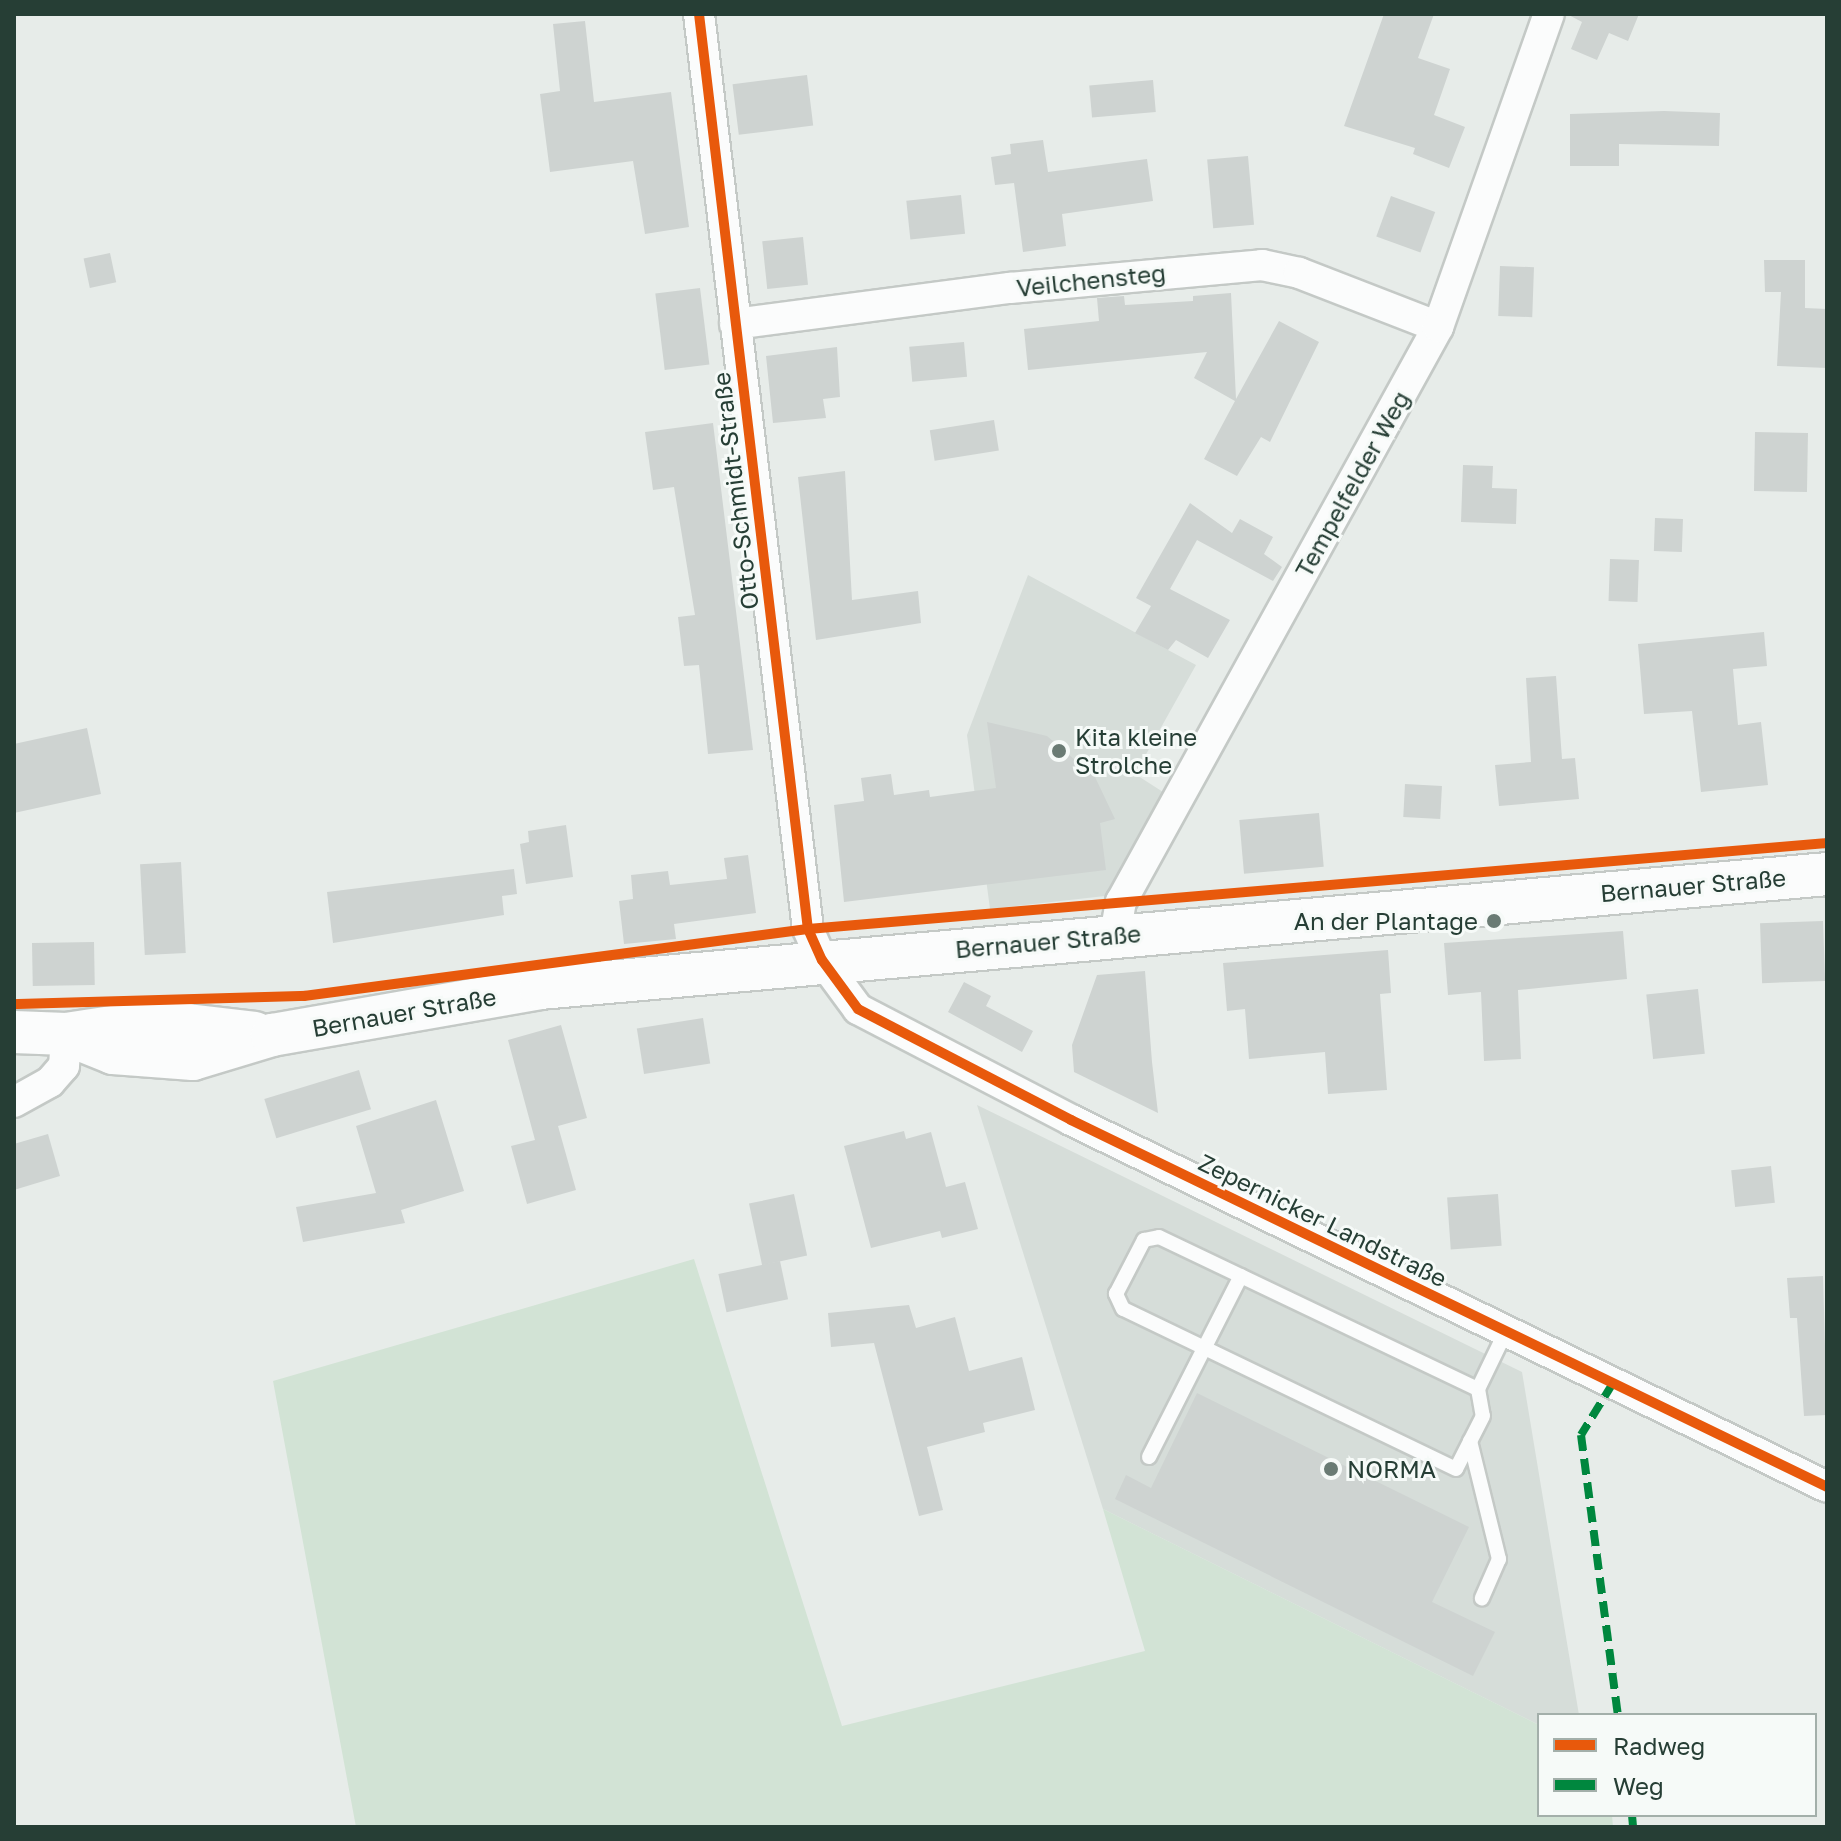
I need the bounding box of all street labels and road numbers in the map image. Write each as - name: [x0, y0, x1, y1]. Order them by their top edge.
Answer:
- street label: Veilchensteg: [1015, 258, 1167, 302]
- street label: Otto-Schmidt-Straße: [706, 371, 764, 611]
- street label: Tempelfelder Weg: [1289, 386, 1415, 582]
- street label: Bernauer Straße: [1599, 863, 1787, 907]
- street label: Bernauer Straße: [954, 919, 1142, 963]
- street label: Bernauer Straße: [310, 982, 498, 1042]
- street label: Zepernicker Landstraße: [1194, 1147, 1452, 1293]

